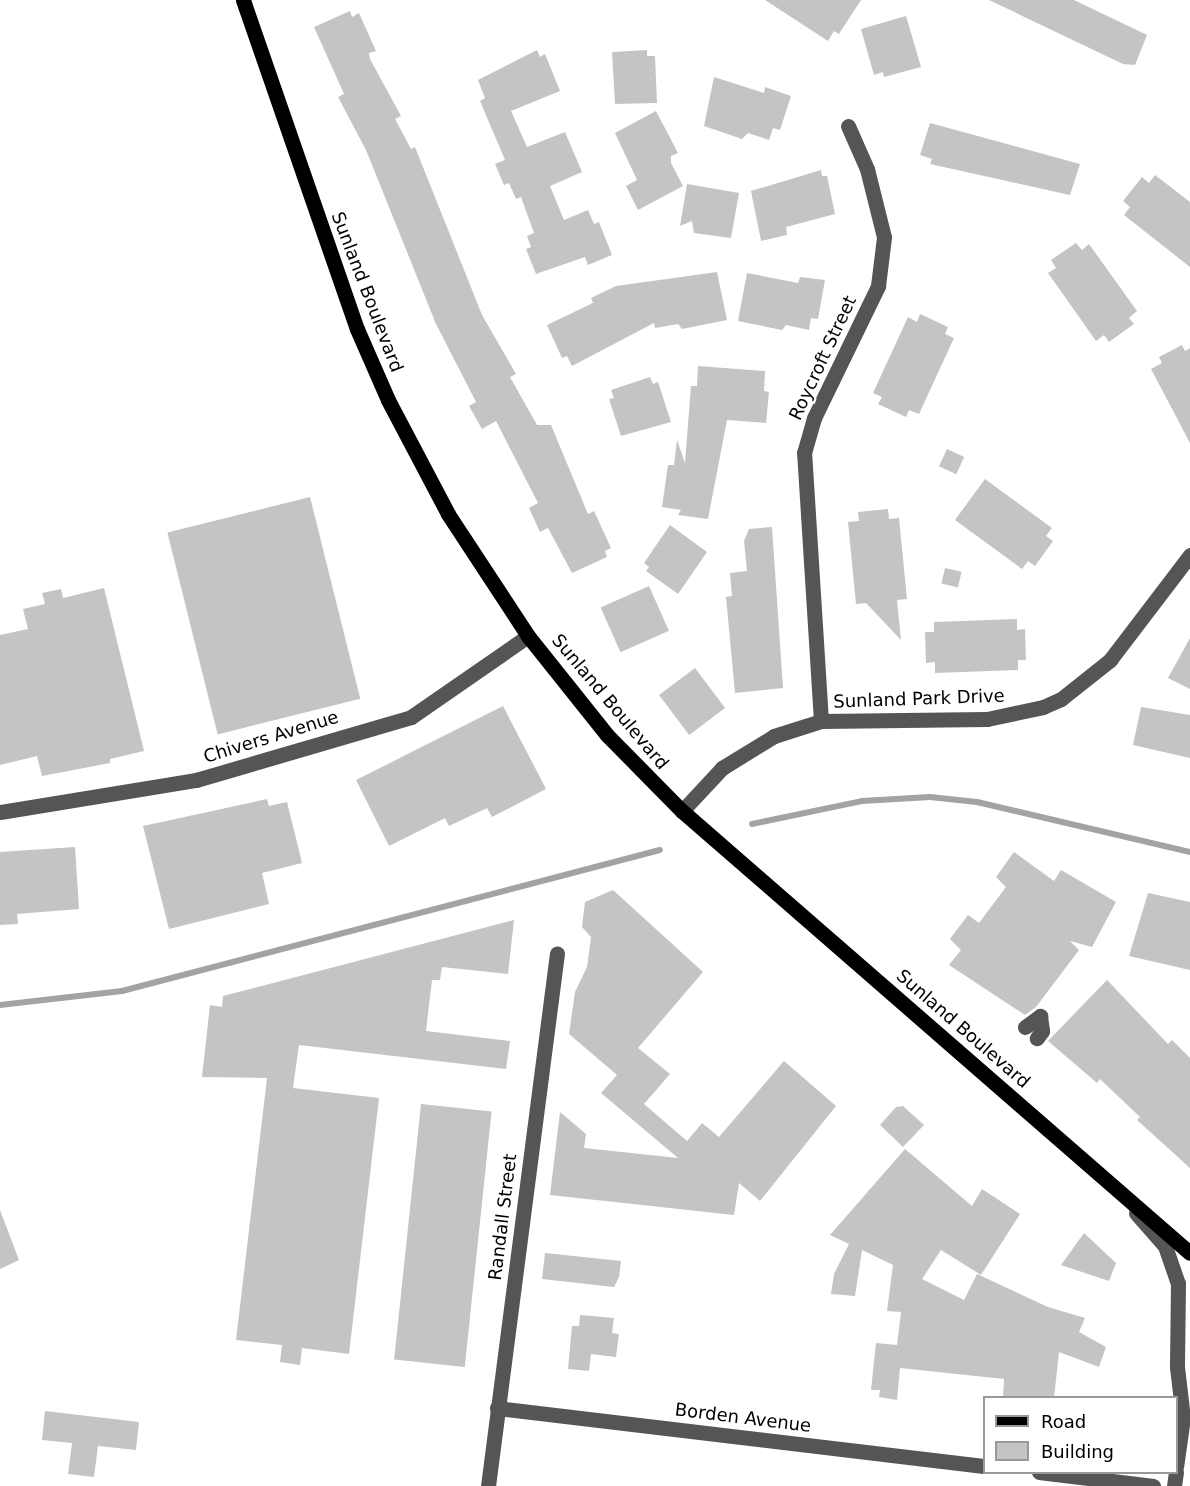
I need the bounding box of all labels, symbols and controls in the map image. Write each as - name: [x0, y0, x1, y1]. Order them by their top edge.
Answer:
- street label: Sunland Boulevard: [326, 209, 408, 375]
- street label: Roycroft Street: [785, 292, 861, 424]
- street label: Sunland Boulevard: [547, 630, 673, 774]
- street label: Sunland Park Drive: [833, 685, 1005, 713]
- street label: Chivers Avenue: [201, 706, 341, 768]
- street label: Sunland Boulevard: [892, 965, 1034, 1093]
- street label: Randall Street: [485, 1152, 521, 1282]
- legend: [983, 1396, 1178, 1474]
- street label: Borden Avenue: [674, 1399, 812, 1437]
- text: Road: [1041, 1411, 1086, 1432]
- text: Building: [1041, 1441, 1114, 1462]

